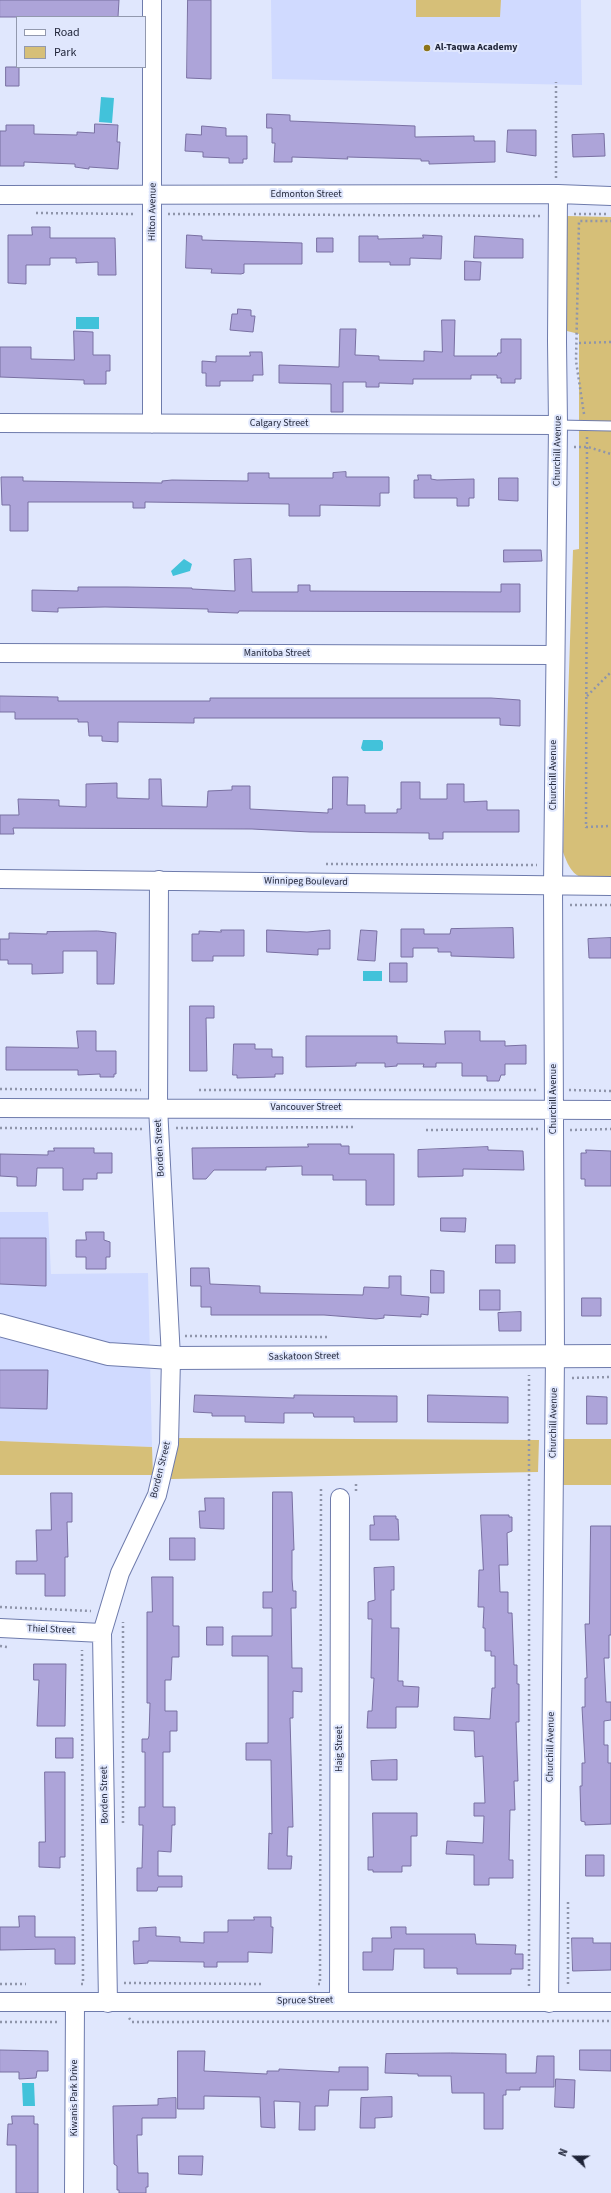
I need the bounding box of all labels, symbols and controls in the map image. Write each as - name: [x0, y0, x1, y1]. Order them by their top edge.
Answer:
- legend: [16, 16, 146, 68]
- text: Road: [54, 24, 80, 41]
- place label: Al-Taqwa Academy: [435, 42, 517, 54]
- marker: Al-Taqwa Academy: [422, 43, 432, 53]
- text: Park: [54, 44, 76, 61]
- street label: Hilton Avenue: [146, 183, 160, 241]
- street label: Edmonton Street: [270, 189, 342, 201]
- street label: Churchill Avenue: [551, 416, 565, 486]
- street label: Calgary Street: [250, 418, 308, 430]
- street label: Manitoba Street: [244, 648, 310, 660]
- street label: Churchill Avenue: [548, 740, 560, 810]
- street label: Winnipeg Boulevard: [264, 875, 348, 889]
- street label: Churchill Avenue: [548, 1064, 560, 1134]
- street label: Vancouver Street: [271, 1102, 341, 1114]
- street label: Borden Street: [152, 1119, 168, 1177]
- street label: Saskatoon Street: [268, 1350, 340, 1364]
- street label: Churchill Avenue: [547, 1388, 561, 1458]
- street label: Borden Street: [148, 1441, 174, 1499]
- street label: Thiel Street: [27, 1623, 75, 1637]
- street label: Churchill Avenue: [544, 1712, 558, 1782]
- street label: Haig Street: [334, 1726, 346, 1772]
- street label: Borden Street: [98, 1766, 112, 1824]
- street label: Spruce Street: [277, 1995, 333, 2007]
- street label: Kiwanis Park Drive: [69, 2060, 81, 2136]
- north arrow: [555, 2137, 595, 2177]
- text: N: [555, 2146, 572, 2159]

